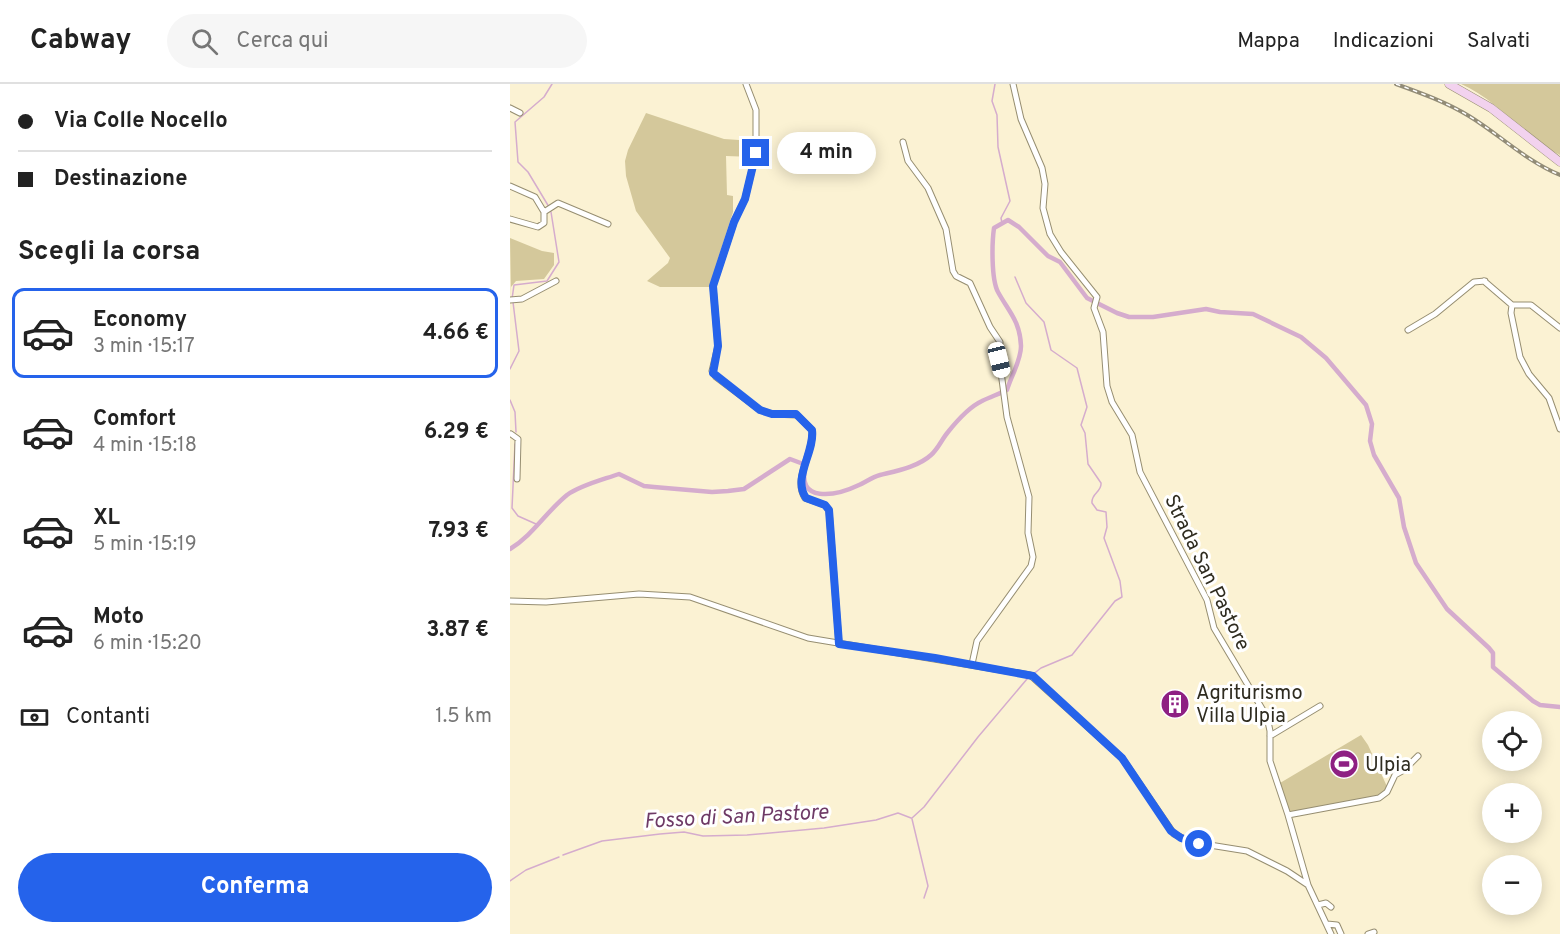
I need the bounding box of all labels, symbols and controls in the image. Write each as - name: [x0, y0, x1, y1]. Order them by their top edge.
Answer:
- search box: [167, 14, 587, 68]
- text: Cabway: [30, 23, 131, 59]
- icon: search: [188, 25, 221, 58]
- text: Cerca qui: [236, 28, 329, 55]
- text: Mappa: [1237, 28, 1300, 55]
- text: Indicazioni: [1333, 28, 1434, 55]
- text: Salvati: [1467, 28, 1530, 55]
- text: Via Colle Nocello: [54, 108, 228, 135]
- callout: 4 min: [777, 132, 876, 174]
- route end: [742, 139, 769, 166]
- text: 4 min: [800, 140, 853, 166]
- text: Destinazione: [54, 166, 187, 193]
- text: Scegli la corsa: [18, 235, 200, 269]
- icon: car: [21, 306, 75, 360]
- text: Economy: [93, 307, 187, 334]
- text: 4.66 €: [423, 320, 489, 347]
- text: 3 min · 15:17: [93, 334, 195, 360]
- car: [986, 340, 1012, 380]
- icon: car: [21, 405, 75, 459]
- text: Comfort: [93, 406, 176, 433]
- text: 6.29 €: [424, 419, 489, 446]
- text: 4 min · 15:18: [93, 433, 197, 459]
- street label: Strada San Pastore: [1157, 491, 1255, 655]
- icon: car: [21, 504, 75, 558]
- text: XL: [93, 505, 120, 532]
- text: 7.93 €: [428, 518, 489, 545]
- text: 5 min · 15:19: [93, 532, 197, 558]
- icon: car: [21, 603, 75, 657]
- text: Moto: [93, 604, 144, 631]
- text: 3.87 €: [426, 617, 489, 644]
- text: 6 min · 15:20: [93, 631, 202, 657]
- place label: Agriturismo Villa Ulpia: [1196, 681, 1303, 730]
- building icon: Agriturismo Villa Ulpia: [1159, 688, 1191, 720]
- icon: cash: [18, 701, 51, 734]
- text: Contanti: [66, 704, 150, 731]
- text: 1.5 km: [435, 704, 492, 730]
- map controls: [1482, 711, 1542, 915]
- button: locate: [1482, 711, 1542, 771]
- sports icon: Ulpia: [1328, 748, 1360, 780]
- place label: Ulpia: [1365, 753, 1411, 779]
- button: +: [1482, 783, 1542, 843]
- water label: Fosso di San Pastore: [643, 799, 830, 836]
- route start: [1185, 830, 1212, 857]
- button: Conferma: [18, 853, 492, 922]
- button: −: [1482, 855, 1542, 915]

